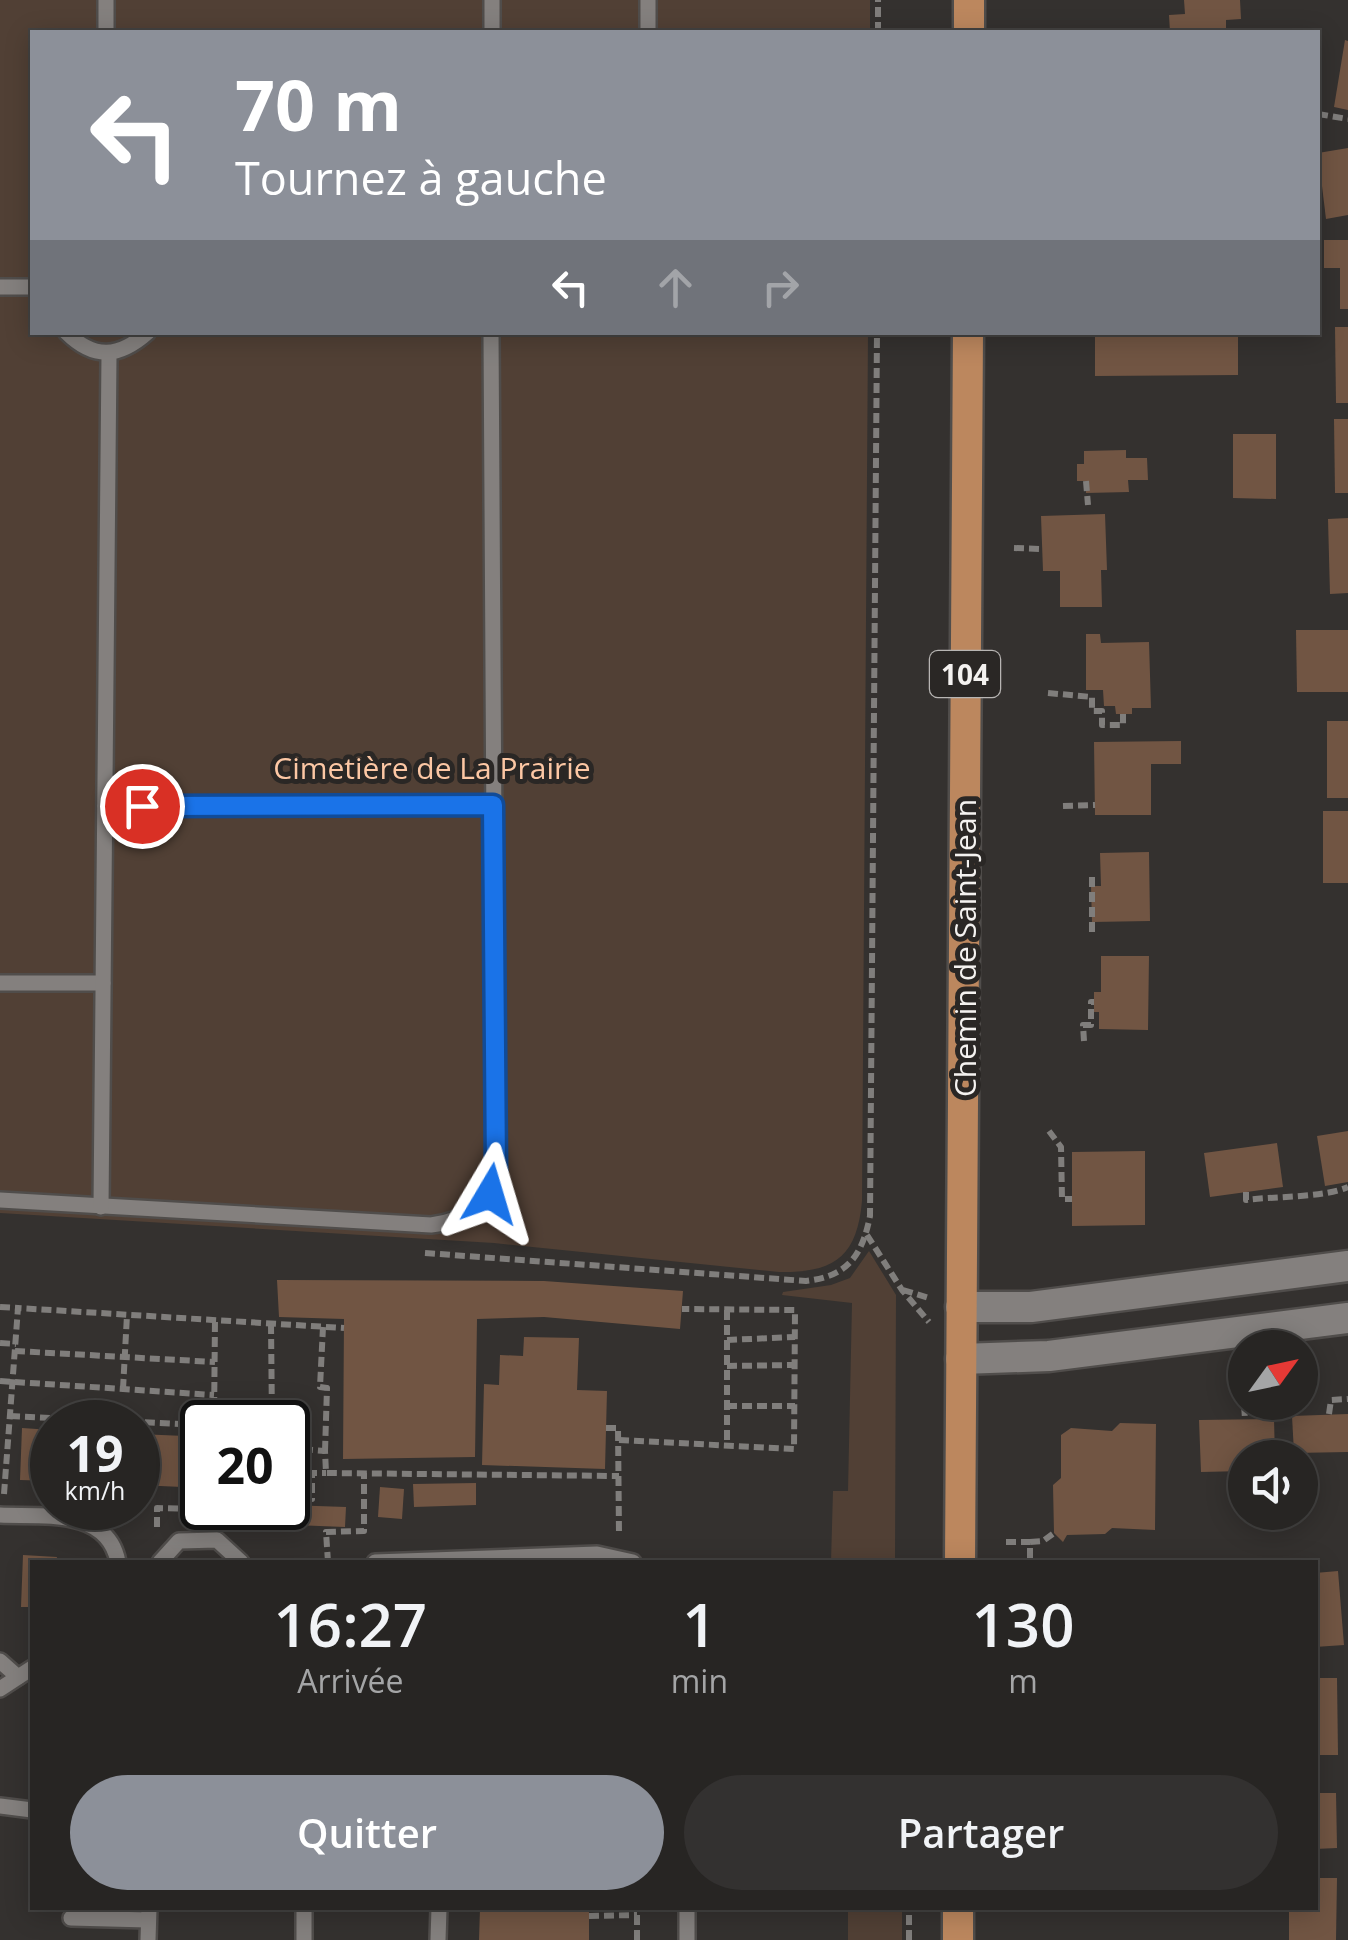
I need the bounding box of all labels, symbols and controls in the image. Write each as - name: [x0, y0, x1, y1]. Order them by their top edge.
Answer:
- text: 70 m: [235, 56, 402, 152]
- icon: left: [70, 70, 200, 200]
- text: Tournez à gauche: [235, 147, 607, 208]
- icon: left: [543, 260, 598, 315]
- icon: ahead: [648, 260, 703, 315]
- icon: right: [753, 260, 808, 315]
- road number: 104: [930, 651, 1000, 697]
- park label: Cimetière de La Prairie: [273, 747, 591, 788]
- pin: [100, 764, 185, 849]
- icon: arrive: [115, 779, 170, 834]
- street label: Chemin de Saint-Jean: [944, 799, 985, 1097]
- position arrow: [438, 1142, 542, 1246]
- north arrow: [1228, 1330, 1318, 1420]
- map controls: [1228, 1330, 1318, 1530]
- speed limit sign: 20: [180, 1400, 310, 1530]
- text: 19: [66, 1419, 124, 1487]
- button: sound: [1228, 1440, 1318, 1530]
- text: km/h: [65, 1473, 125, 1507]
- text: 16:27: [274, 1583, 427, 1665]
- text: 1: [682, 1583, 717, 1665]
- text: 130: [972, 1583, 1074, 1665]
- text: Arrivée: [297, 1659, 404, 1702]
- text: min: [671, 1659, 728, 1702]
- text: m: [1008, 1659, 1038, 1702]
- button: Quitter: [70, 1775, 664, 1890]
- button: Partager: [684, 1775, 1278, 1890]

